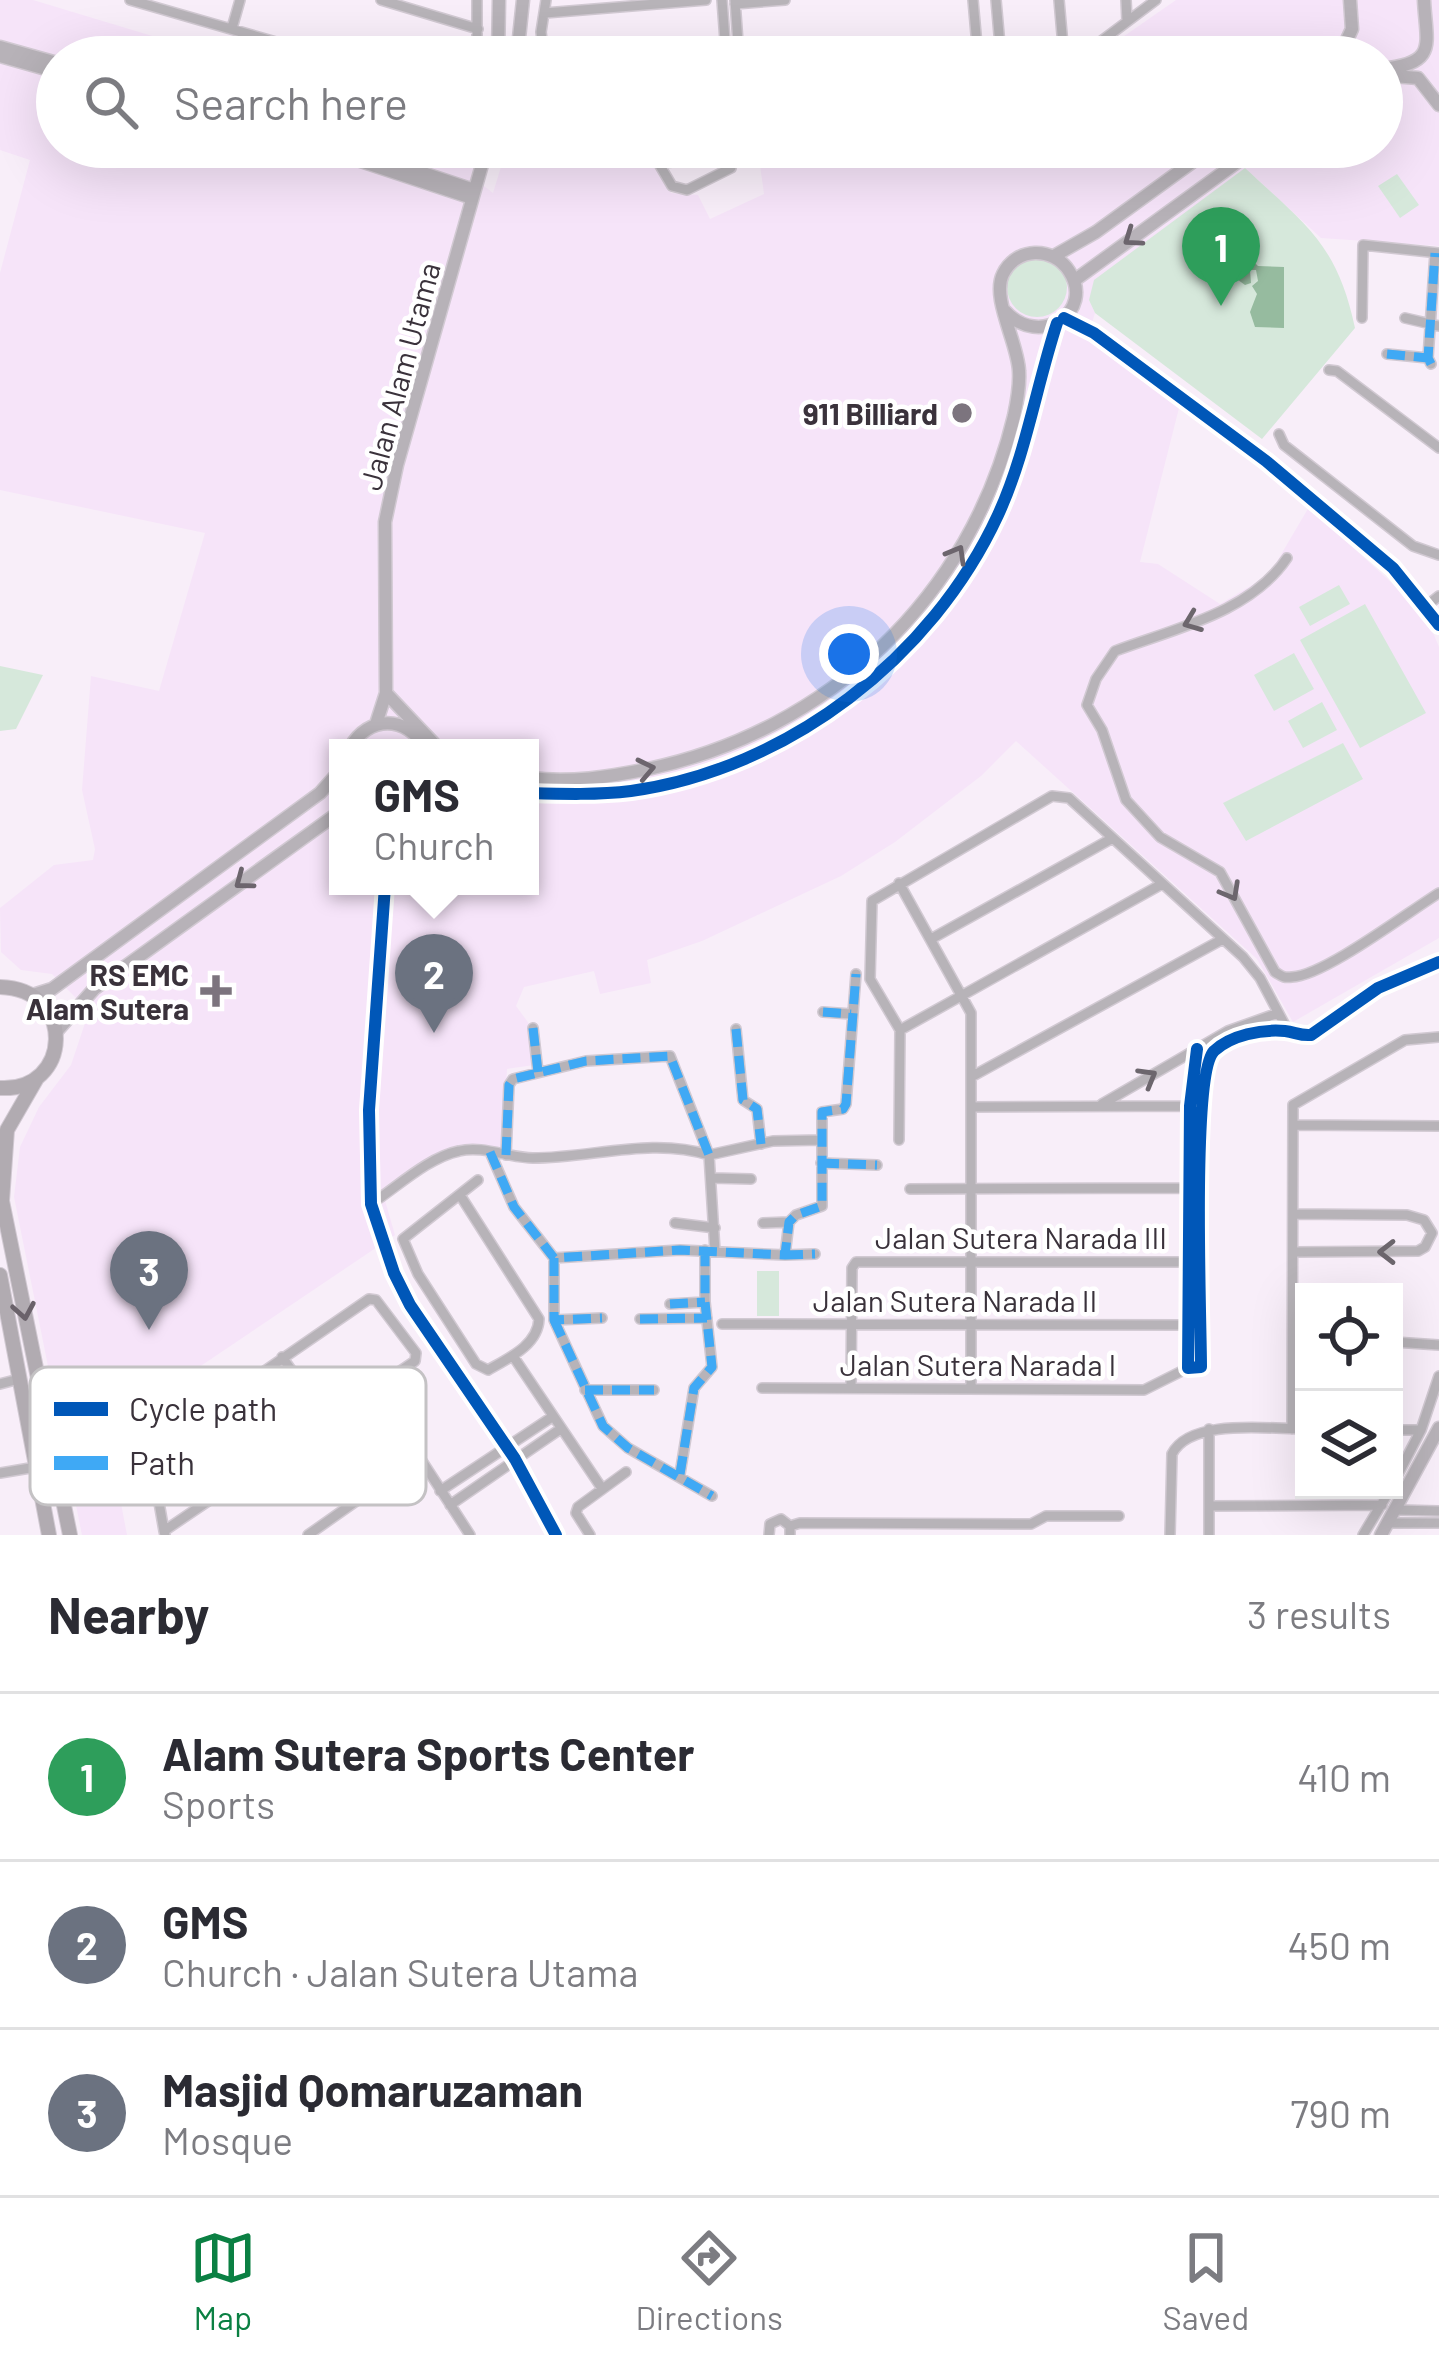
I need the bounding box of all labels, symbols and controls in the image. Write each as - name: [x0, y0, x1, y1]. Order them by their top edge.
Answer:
- search box: [36, 36, 1403, 168]
- icon: search: [78, 69, 144, 135]
- text: Search here: [174, 75, 408, 129]
- pin: 1: [1182, 207, 1260, 306]
- one-way arrow: [1123, 224, 1145, 246]
- street label: Jalan Alam Utama: [351, 258, 447, 494]
- place label: 911 Billiard: [803, 395, 938, 431]
- marker: 911 Billiard: [949, 400, 975, 426]
- one-way arrow: [942, 545, 965, 567]
- one-way arrow: [1182, 607, 1203, 632]
- your location: [819, 624, 879, 684]
- popup: [329, 739, 539, 895]
- one-way arrow: [635, 757, 655, 783]
- text: GMS: [374, 767, 460, 821]
- text: Church: [374, 821, 494, 868]
- one-way arrow: [235, 866, 256, 888]
- one-way arrow: [1217, 879, 1240, 900]
- pin: 2: [395, 934, 473, 1033]
- place label: RS EMC Alam Sutera: [26, 956, 189, 1026]
- marker: RS EMC Alam Sutera: [200, 975, 232, 1007]
- one-way arrow: [1135, 1069, 1157, 1092]
- street label: Jalan Sutera Narada III: [875, 1219, 1167, 1255]
- pin: 3: [110, 1231, 188, 1330]
- one-way arrow: [1377, 1238, 1396, 1264]
- street label: Jalan Sutera Narada II: [813, 1282, 1097, 1318]
- map controls: [1295, 1283, 1403, 1499]
- button: locate: [1295, 1283, 1403, 1391]
- one-way arrow: [11, 1300, 36, 1320]
- street label: Jalan Sutera Narada I: [840, 1346, 1116, 1382]
- legend: [30, 1367, 426, 1505]
- text: Cycle path: [129, 1388, 277, 1428]
- button: layers: [1295, 1391, 1403, 1499]
- text: Path: [129, 1442, 195, 1482]
- text: Nearby: [48, 1583, 209, 1644]
- text: 3 results: [1247, 1590, 1391, 1637]
- text: Alam Sutera Sports Center: [162, 1726, 694, 1780]
- text: 1: [80, 1753, 94, 1800]
- text: 410 m: [1297, 1753, 1391, 1800]
- text: Sports: [162, 1780, 275, 1827]
- text: GMS: [162, 1894, 249, 1948]
- text: 2: [76, 1921, 98, 1968]
- text: 450 m: [1287, 1921, 1391, 1968]
- text: Church · Jalan Sutera Utama: [162, 1948, 638, 1995]
- text: Masjid Qomaruzaman: [162, 2062, 583, 2116]
- text: 3: [76, 2089, 98, 2136]
- text: 790 m: [1290, 2089, 1391, 2136]
- text: Mosque: [162, 2116, 293, 2163]
- tab: Map: [190, 2225, 256, 2337]
- tab: Directions: [635, 2225, 783, 2337]
- tab: Saved: [1163, 2225, 1249, 2337]

